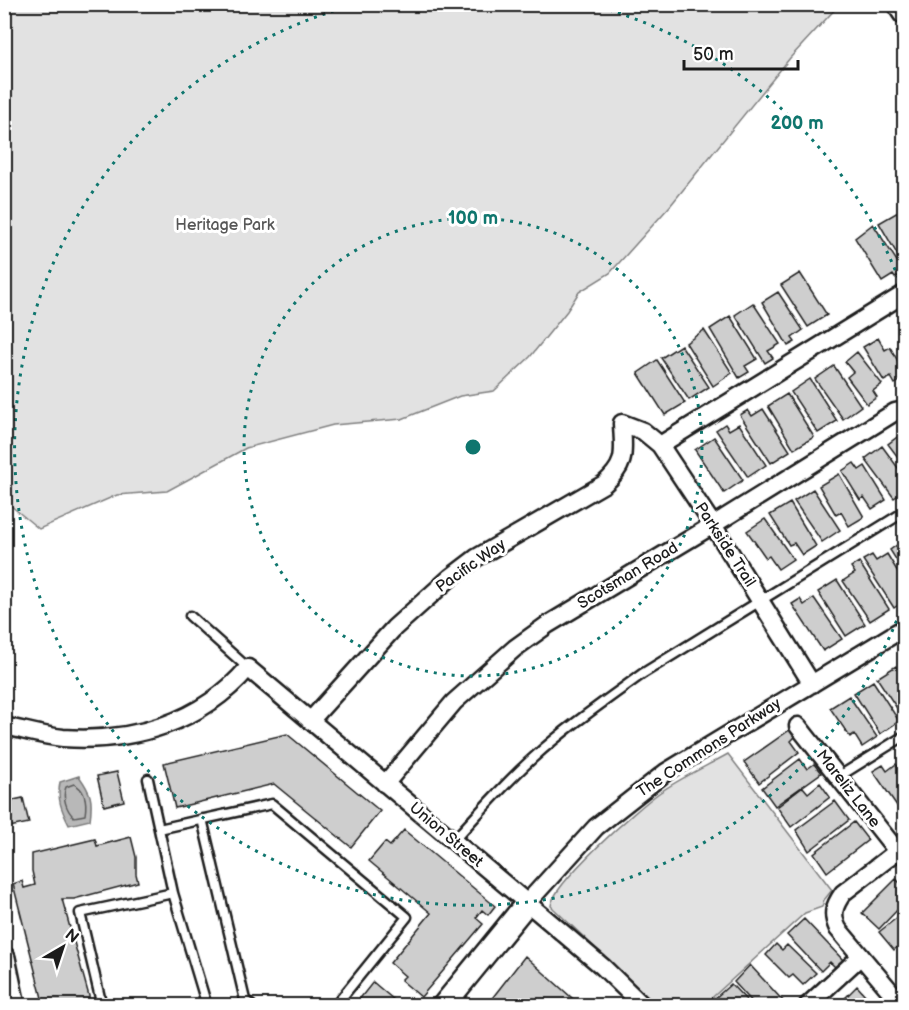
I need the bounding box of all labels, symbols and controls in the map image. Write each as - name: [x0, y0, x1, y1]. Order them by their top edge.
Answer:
- scale bar: [684, 33, 798, 71]
- text: 50 m: [693, 44, 734, 65]
- text: 200 m: [770, 113, 824, 134]
- text: 100 m: [448, 208, 498, 229]
- park label: Heritage Park: [175, 216, 275, 235]
- centre of rings: [463, 437, 483, 457]
- street label: Parkside Trail: [691, 499, 759, 591]
- street label: Pacific Way: [433, 535, 510, 597]
- street label: Scotsman Road: [574, 538, 682, 614]
- street label: The Commons Parkway: [633, 694, 785, 802]
- street label: Mareliz Lane: [812, 746, 885, 832]
- street label: Union Street: [405, 799, 487, 871]
- north arrow: [33, 917, 93, 977]
- text: N: [61, 925, 82, 948]

